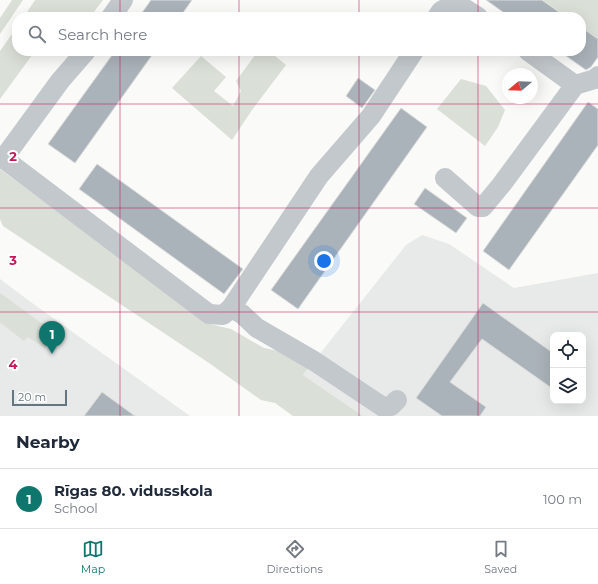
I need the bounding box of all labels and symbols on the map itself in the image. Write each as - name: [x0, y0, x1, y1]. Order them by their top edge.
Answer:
- north arrow: [502, 68, 538, 104]
- text: 2: [9, 148, 17, 164]
- your location: [314, 251, 334, 271]
- text: 3: [8, 252, 17, 268]
- pin: 1: [39, 321, 65, 354]
- text: 4: [9, 356, 18, 372]
- scale bar: [12, 388, 67, 407]

